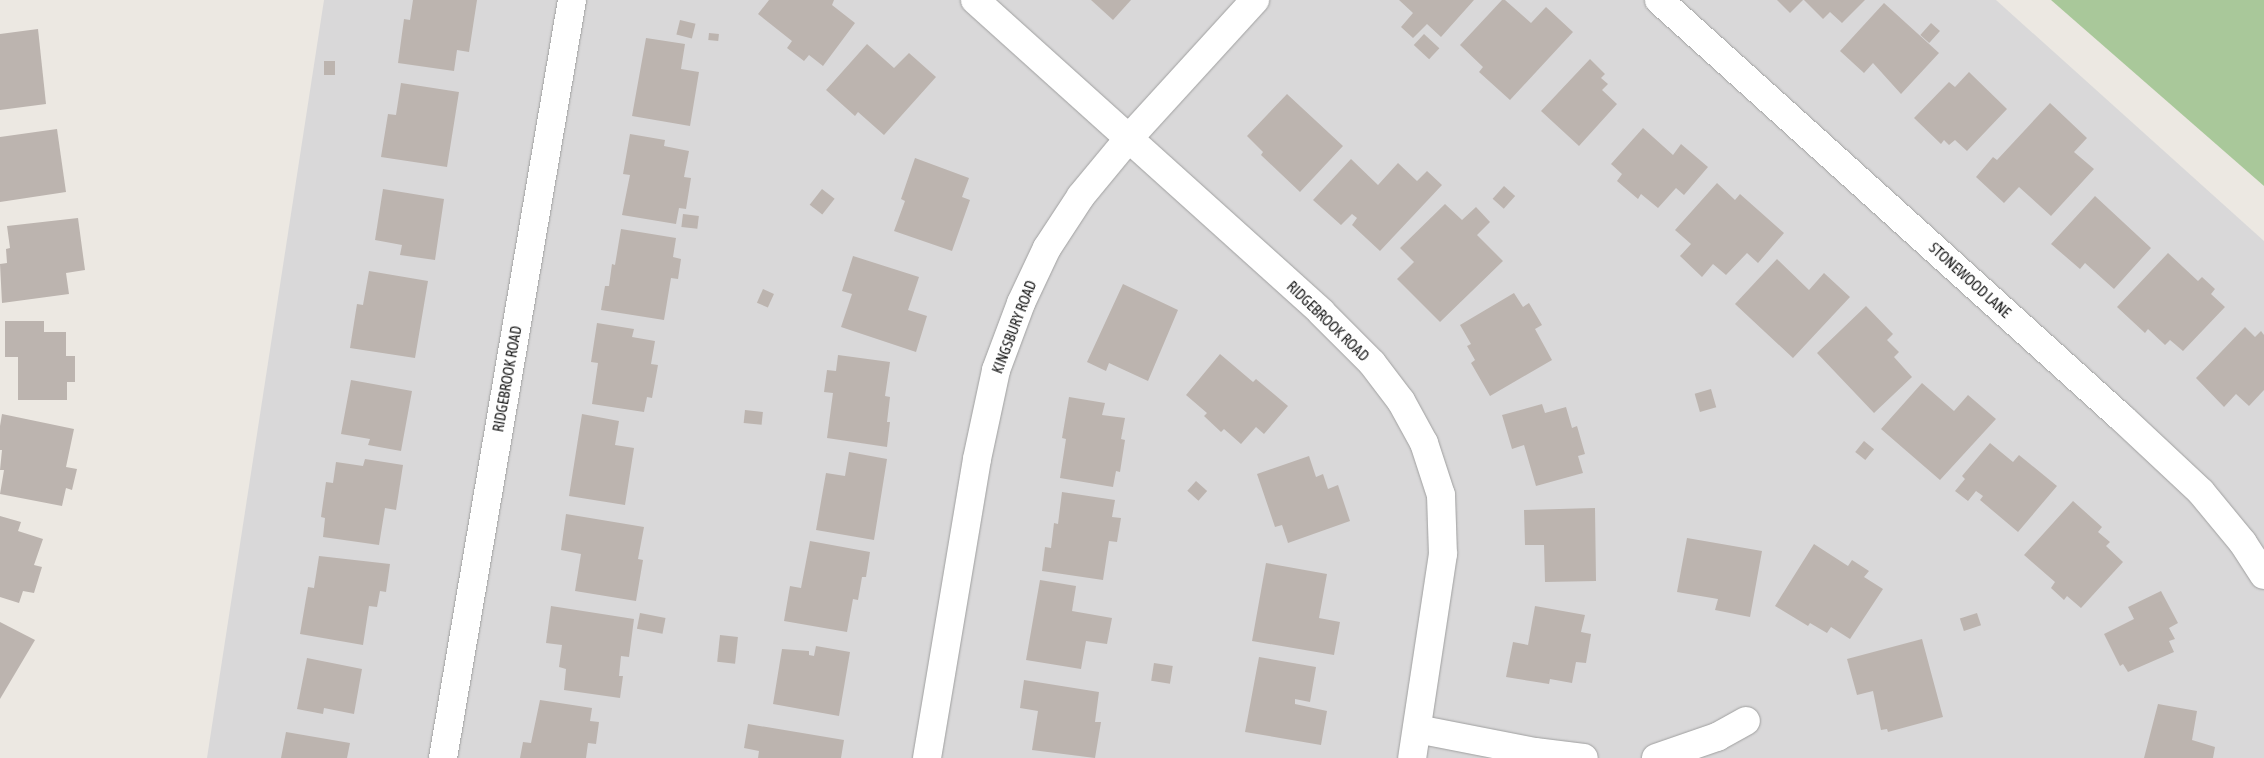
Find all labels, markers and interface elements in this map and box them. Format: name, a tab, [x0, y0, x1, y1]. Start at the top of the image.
street label: STONEWOOD LANE	[1925, 239, 2015, 321]
street label: RIDGEBROOK ROAD	[1283, 277, 1373, 365]
street label: KINGSBURY ROAD	[988, 278, 1040, 376]
street label: RIDGEBROOK ROAD	[489, 325, 525, 433]

